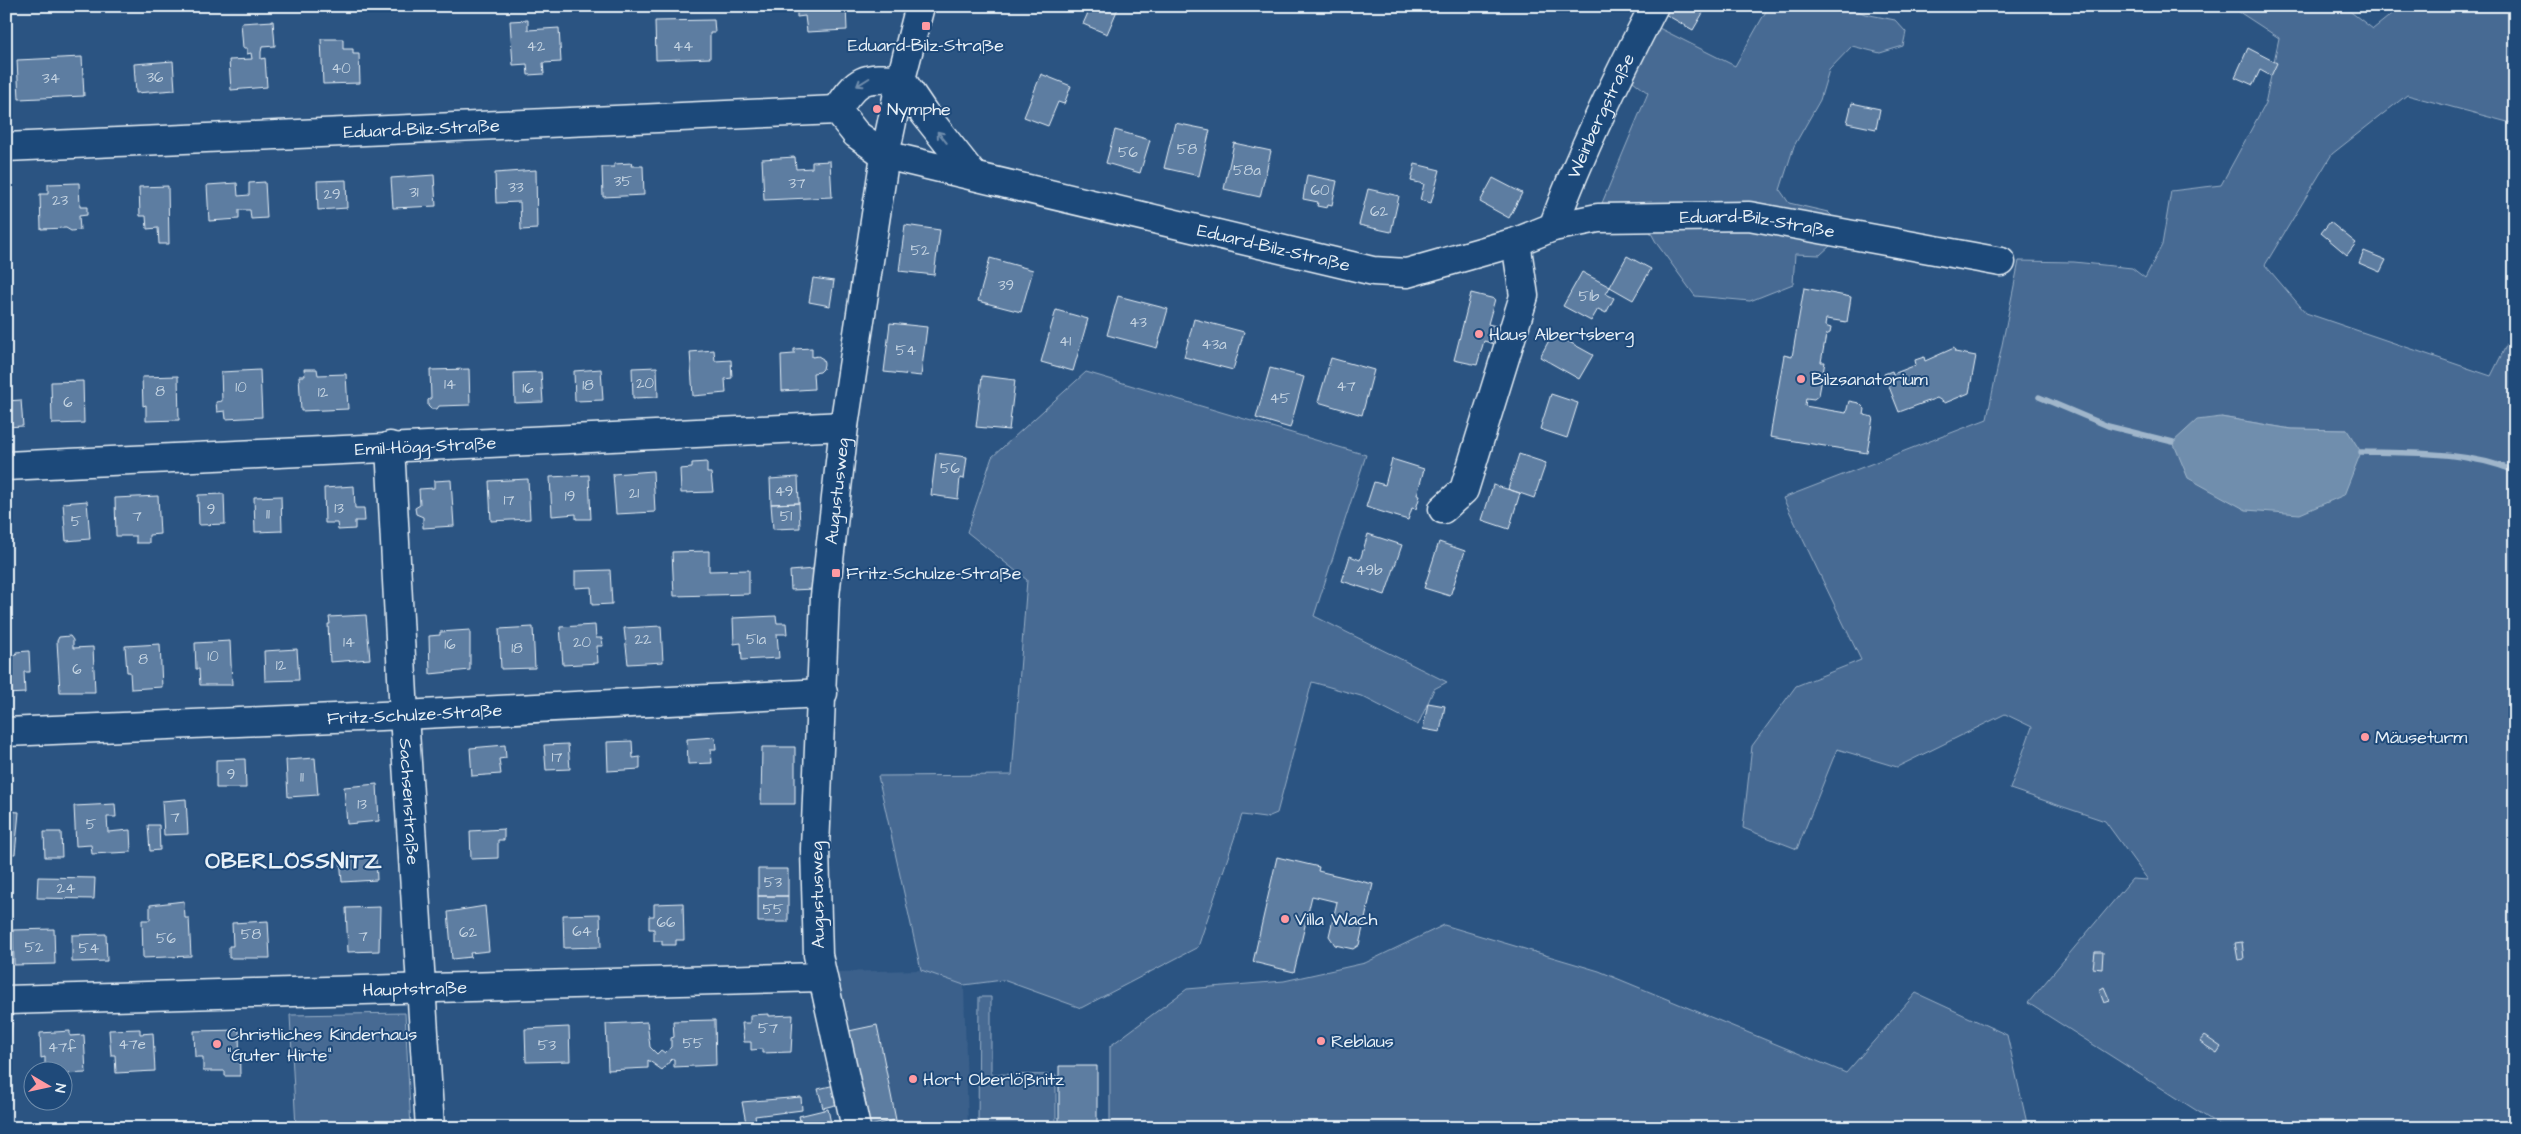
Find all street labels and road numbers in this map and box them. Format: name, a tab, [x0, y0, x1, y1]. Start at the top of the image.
street label: Weinbergstraße	[1561, 49, 1641, 182]
street label: Eduard-Bilz-Straße	[343, 113, 501, 145]
street label: Eduard-Bilz-Straße	[1679, 204, 1837, 244]
street label: Eduard-Bilz-Straße	[1195, 218, 1353, 278]
street label: Emil-Högg-Straße	[354, 431, 497, 462]
street label: Augustusweg	[819, 436, 857, 546]
street label: Fritz-Schulze-Straße	[326, 698, 503, 731]
street label: Sachsenstraße	[392, 737, 425, 866]
street label: Augustusweg	[804, 841, 832, 949]
street label: Hauptstraße	[362, 975, 468, 1003]

